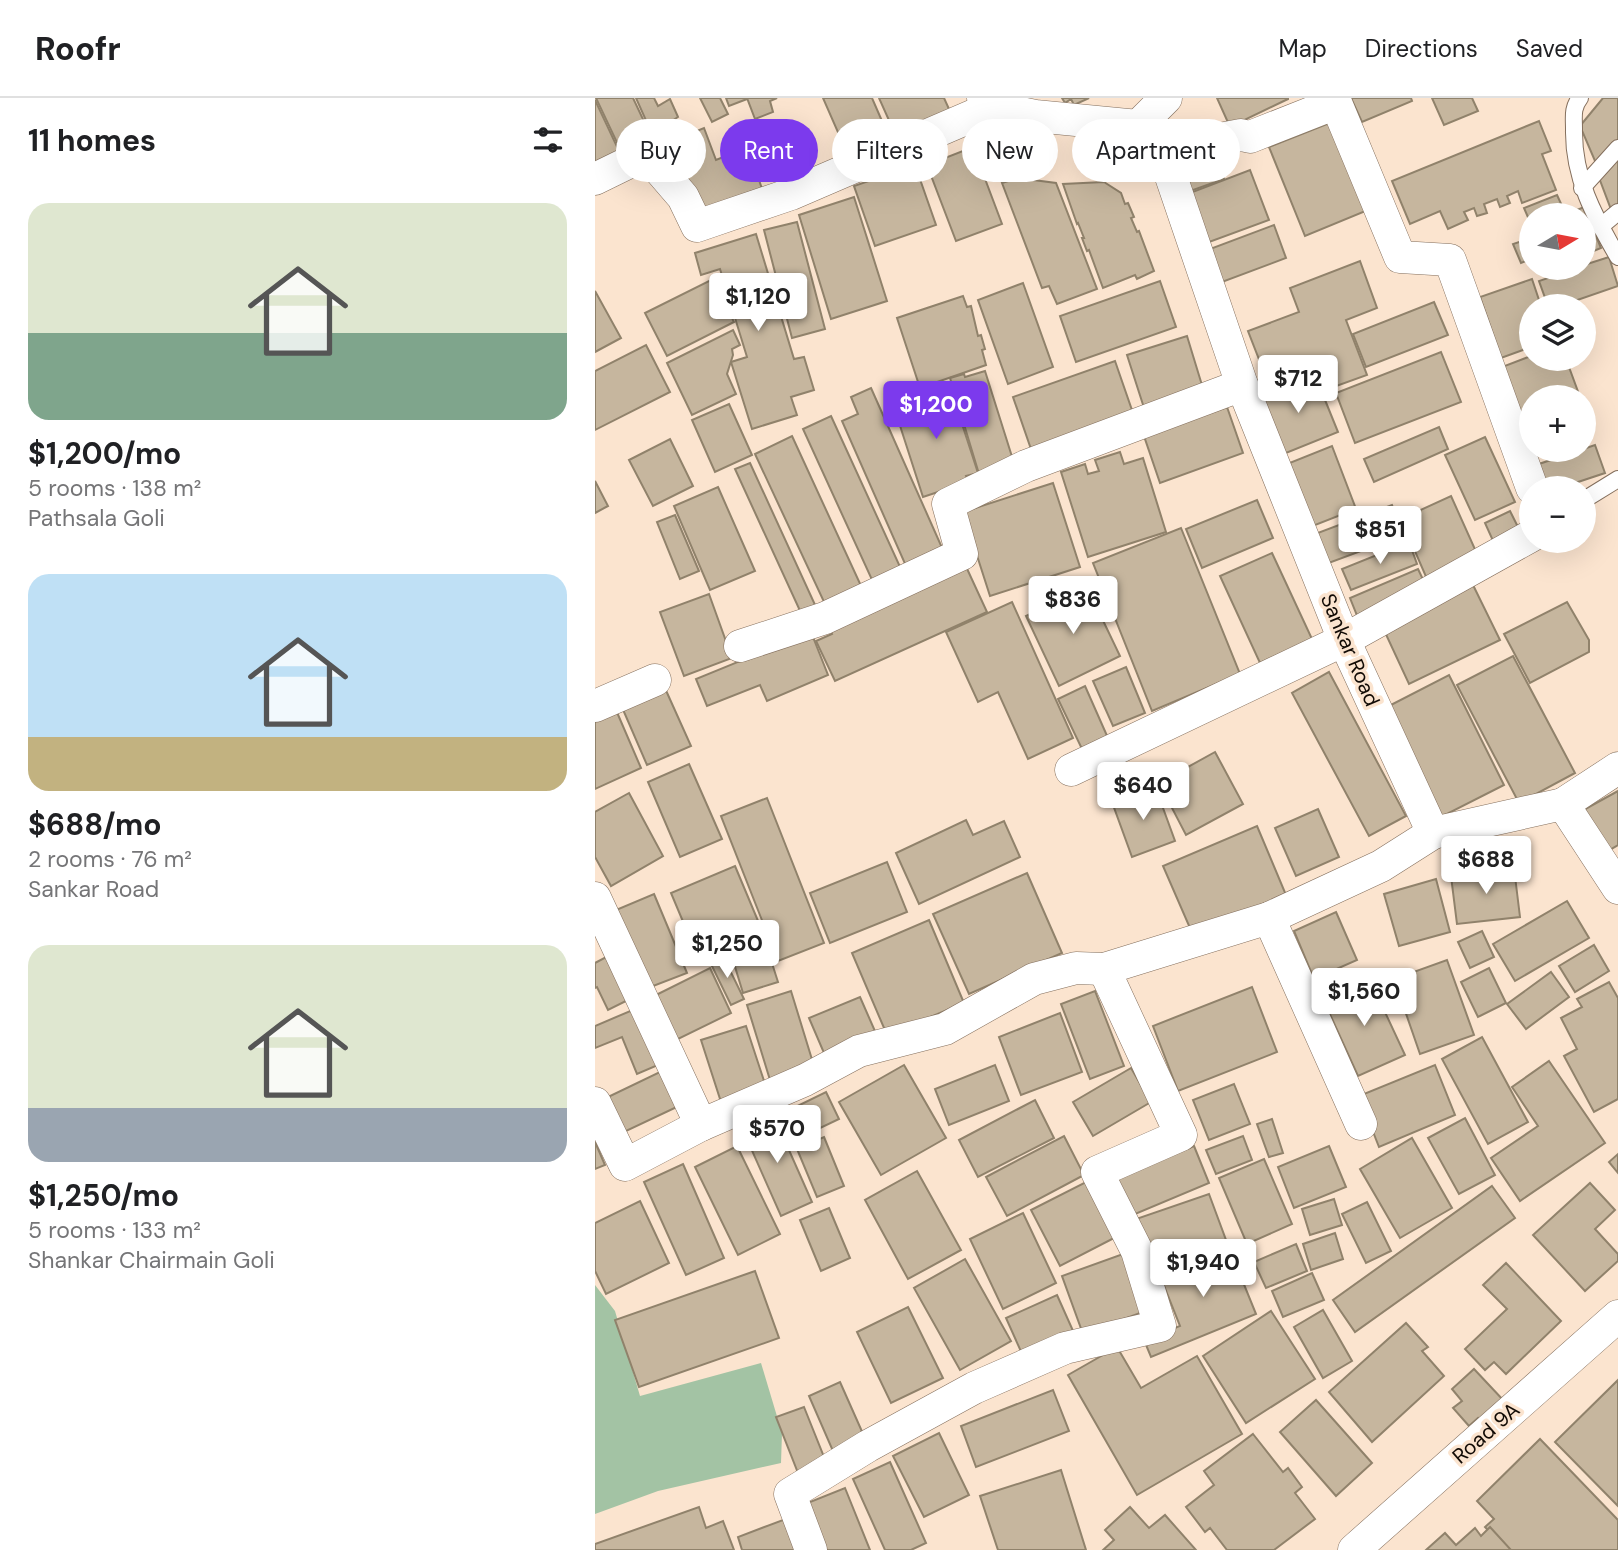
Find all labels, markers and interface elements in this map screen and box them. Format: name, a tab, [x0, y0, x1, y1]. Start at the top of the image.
text: Roofr	[35, 27, 121, 70]
text: Map	[1279, 33, 1327, 64]
text: Directions	[1365, 33, 1478, 64]
text: Saved	[1516, 33, 1583, 64]
chip: Buy	[616, 119, 706, 182]
chip: Rent	[720, 119, 818, 182]
chip: Filters	[832, 119, 948, 182]
chip: New	[962, 119, 1058, 182]
chip: Apartment	[1072, 119, 1240, 182]
text: 11 homes	[28, 121, 156, 160]
icon: filters	[529, 121, 567, 159]
north arrow	[1519, 203, 1596, 280]
map controls	[1519, 203, 1596, 553]
icon: home	[235, 248, 361, 374]
pin: $1,120	[701, 274, 815, 333]
text: $1,120	[725, 281, 791, 311]
button: layers	[1519, 294, 1596, 371]
pin: $712	[1257, 356, 1339, 415]
text: $712	[1274, 363, 1322, 393]
pin: $1,200	[879, 382, 993, 441]
button: +	[1519, 385, 1596, 462]
text: $1,200	[899, 389, 973, 419]
text: $1,200/mo	[28, 434, 181, 473]
text: 5 rooms · 138 m²	[28, 473, 201, 503]
button: −	[1519, 476, 1596, 553]
text: Pathsala Goli	[28, 503, 165, 533]
pin: $851	[1339, 506, 1421, 566]
text: $851	[1354, 514, 1406, 544]
pin: $836	[1032, 576, 1114, 636]
text: $836	[1045, 584, 1101, 614]
street label: Sankar Road	[1314, 589, 1386, 711]
icon: home	[235, 619, 361, 745]
pin: $640	[1102, 762, 1184, 822]
text: $640	[1113, 770, 1173, 800]
text: $688/mo	[28, 805, 161, 844]
pin: $688	[1445, 836, 1527, 896]
text: 2 rooms · 76 m²	[28, 844, 192, 874]
text: $688	[1457, 844, 1515, 874]
text: Sankar Road	[28, 874, 159, 904]
pin: $1,250	[670, 920, 784, 980]
text: $1,250	[691, 928, 763, 958]
pin: $1,560	[1307, 968, 1421, 1028]
text: $1,560	[1327, 976, 1401, 1006]
icon: home	[235, 990, 361, 1116]
pin: $570	[736, 1105, 818, 1165]
text: $570	[749, 1113, 805, 1143]
text: $1,250/mo	[28, 1176, 179, 1215]
text: 5 rooms · 133 m²	[28, 1215, 201, 1245]
pin: $1,940	[1146, 1240, 1260, 1299]
text: Shankar Chairmain Goli	[28, 1245, 275, 1275]
text: $1,940	[1166, 1247, 1240, 1277]
street label: Road 9A	[1446, 1396, 1526, 1470]

